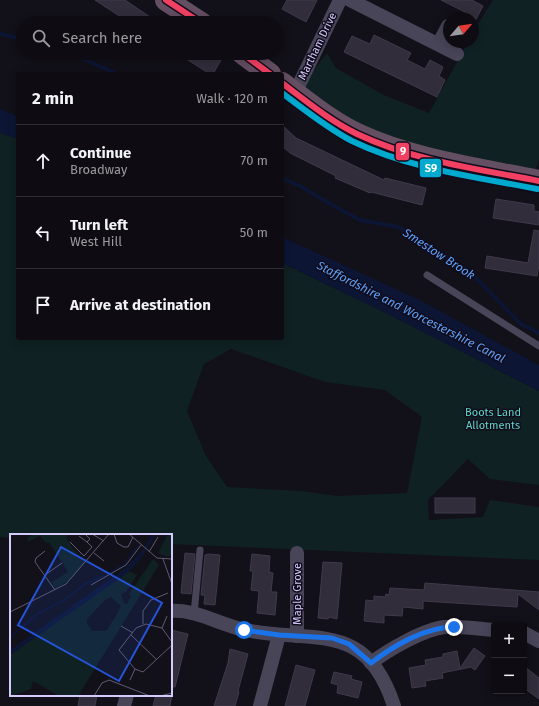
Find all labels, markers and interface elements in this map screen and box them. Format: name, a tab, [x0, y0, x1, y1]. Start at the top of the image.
street label: Martham Drive	[296, 10, 339, 82]
north arrow	[443, 12, 479, 48]
search box	[16, 16, 284, 60]
icon: search	[30, 27, 52, 49]
text: Search here	[62, 29, 142, 47]
text: 2 min	[32, 88, 74, 109]
text: Walk · 120 m	[196, 91, 268, 106]
line badge: 9	[395, 142, 410, 161]
text: Continue	[70, 144, 131, 162]
text: 9	[400, 145, 406, 158]
icon: ahead	[32, 150, 54, 172]
text: 70 m	[241, 153, 268, 168]
line badge: S9	[419, 158, 442, 178]
text: Broadway	[70, 162, 127, 177]
text: S9	[425, 162, 437, 175]
text: Turn left	[70, 216, 128, 234]
icon: left	[32, 222, 54, 244]
text: 50 m	[240, 225, 268, 240]
water label: Smestow Brook	[400, 225, 478, 283]
text: West Hill	[70, 234, 122, 249]
water label: Staffordshire and Worcestershire Canal	[314, 258, 507, 366]
icon: arrive	[32, 294, 54, 316]
text: Arrive at destination	[70, 296, 211, 314]
park label: Boots Land Allotments	[465, 406, 521, 432]
inset map	[10, 534, 172, 696]
street label: Maple Grove	[291, 563, 304, 625]
route end	[445, 618, 463, 636]
route start	[235, 621, 253, 639]
map controls	[491, 622, 527, 694]
button: +	[491, 622, 527, 658]
button: −	[491, 658, 527, 694]

